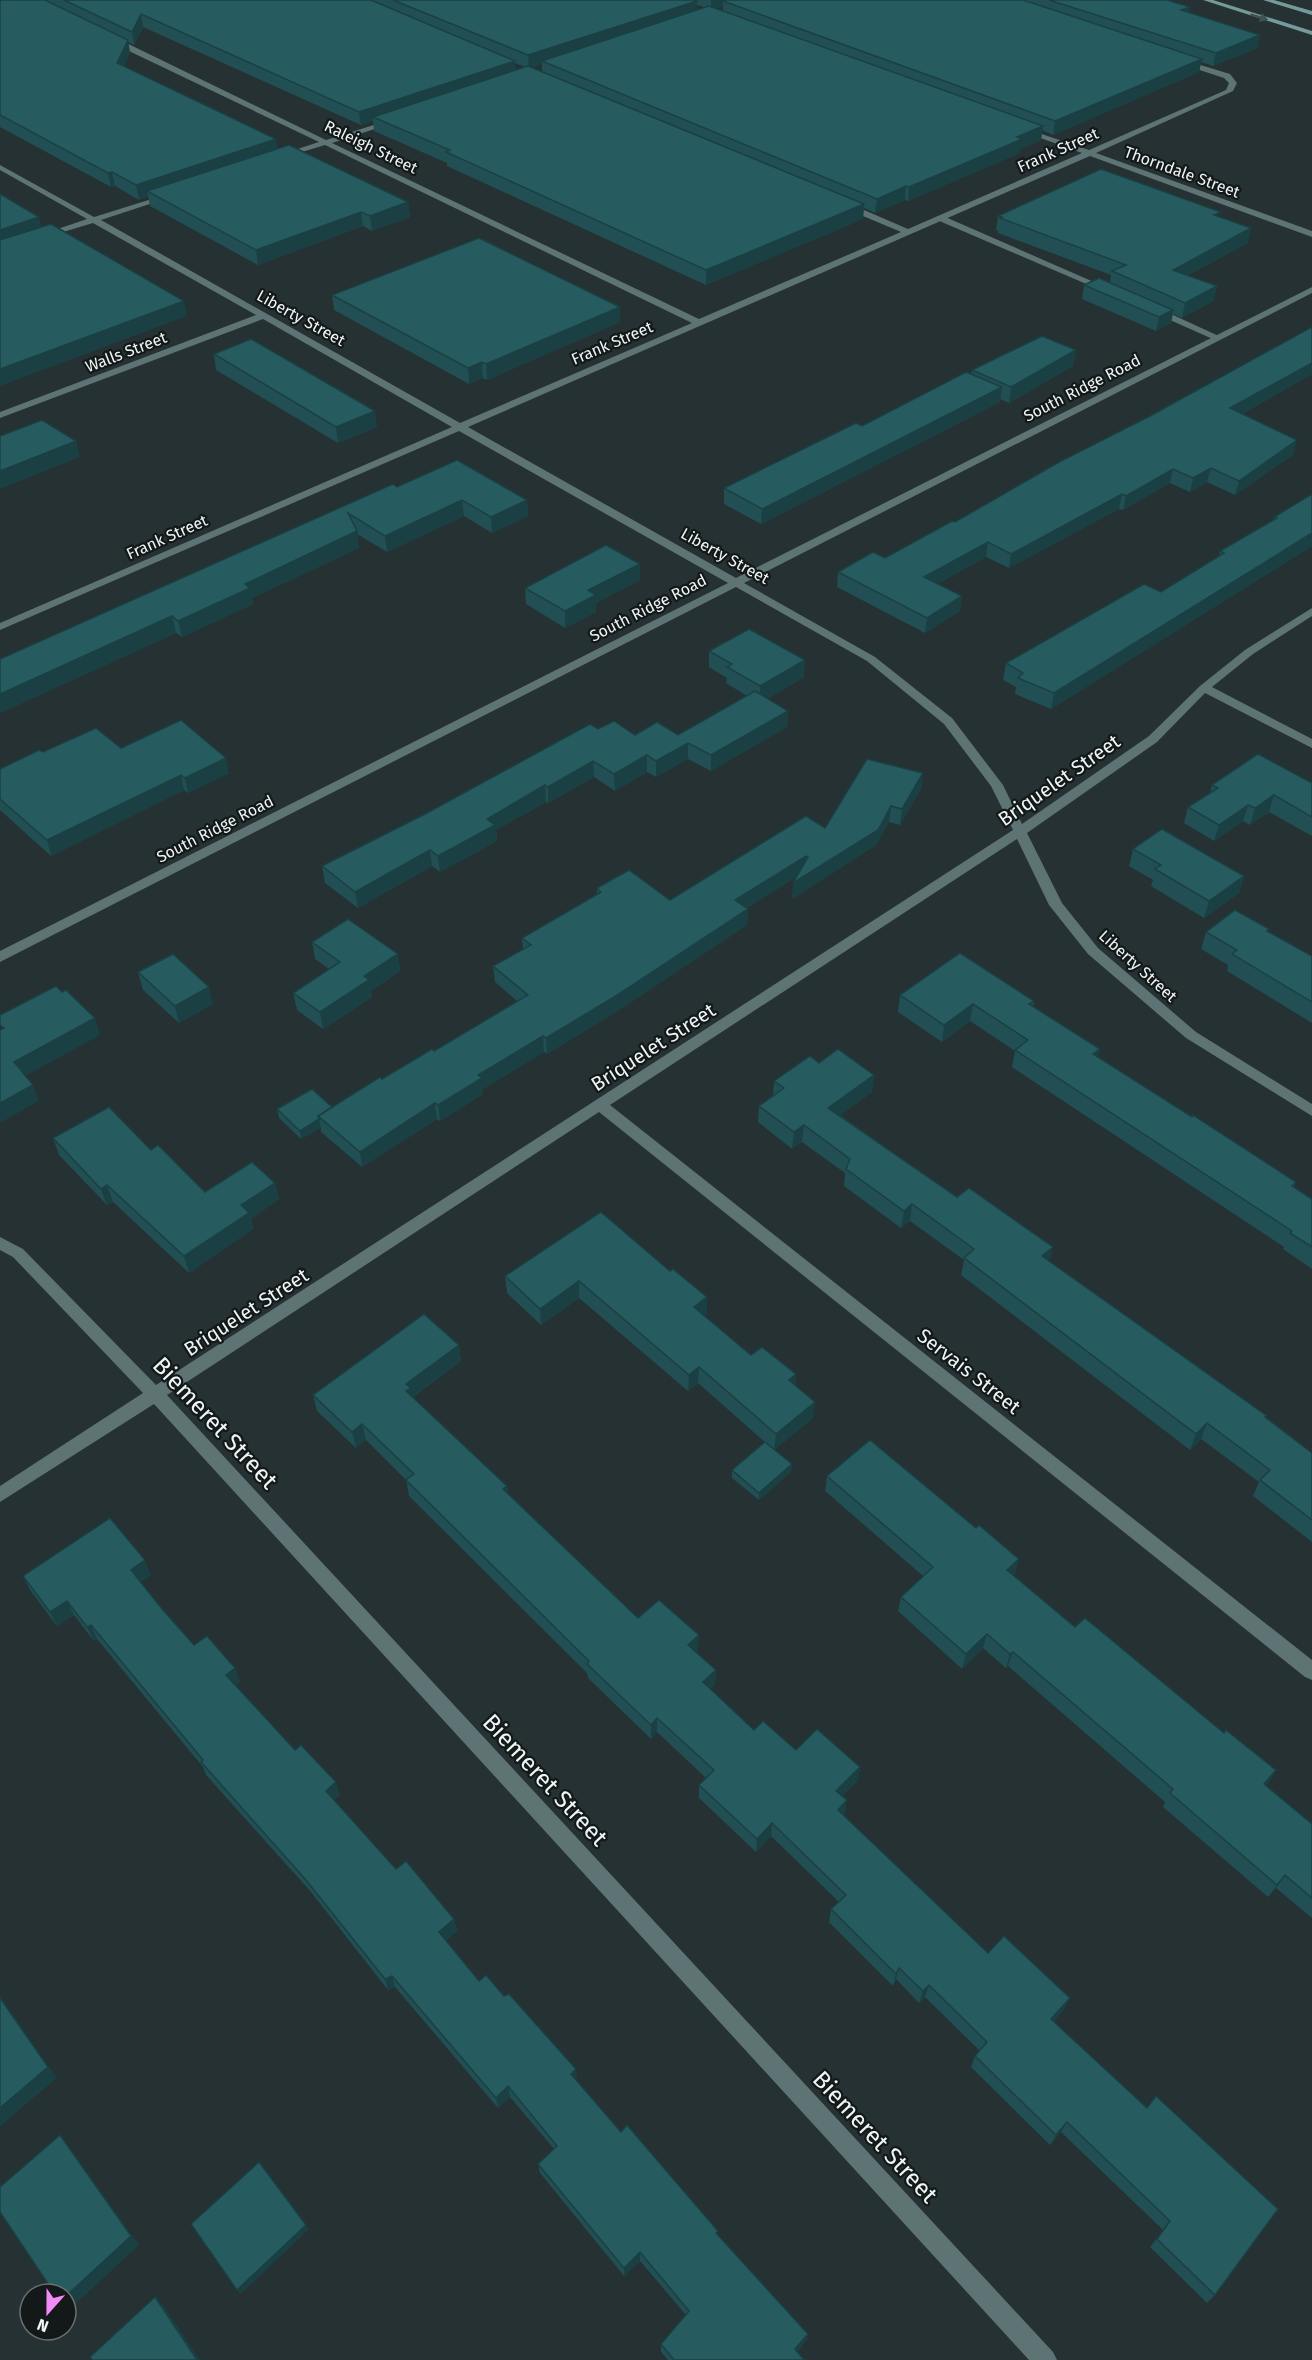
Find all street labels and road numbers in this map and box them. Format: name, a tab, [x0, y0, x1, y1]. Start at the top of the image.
street label: Raleigh Street	[321, 116, 421, 178]
street label: Frank Street	[1014, 124, 1102, 176]
street label: Thorndale Street	[1122, 142, 1243, 202]
street label: Liberty Street	[253, 286, 349, 350]
street label: Frank Street	[568, 317, 656, 369]
street label: Walls Street	[83, 328, 170, 376]
street label: South Ridge Road	[1020, 350, 1144, 426]
street label: Frank Street	[123, 511, 211, 563]
street label: Liberty Street	[677, 524, 773, 588]
street label: South Ridge Road	[586, 570, 710, 646]
street label: Briquelet Street	[993, 729, 1125, 831]
street label: South Ridge Road	[153, 791, 277, 867]
street label: Liberty Street	[1095, 926, 1181, 1006]
street label: Briquelet Street	[586, 997, 720, 1096]
street label: Briquelet Street	[179, 1262, 313, 1361]
street label: Servais Street	[913, 1323, 1026, 1419]
street label: Biemeret Street	[147, 1351, 283, 1495]
street label: Biemeret Street	[477, 1708, 613, 1852]
street label: Biemeret Street	[807, 2065, 943, 2209]

